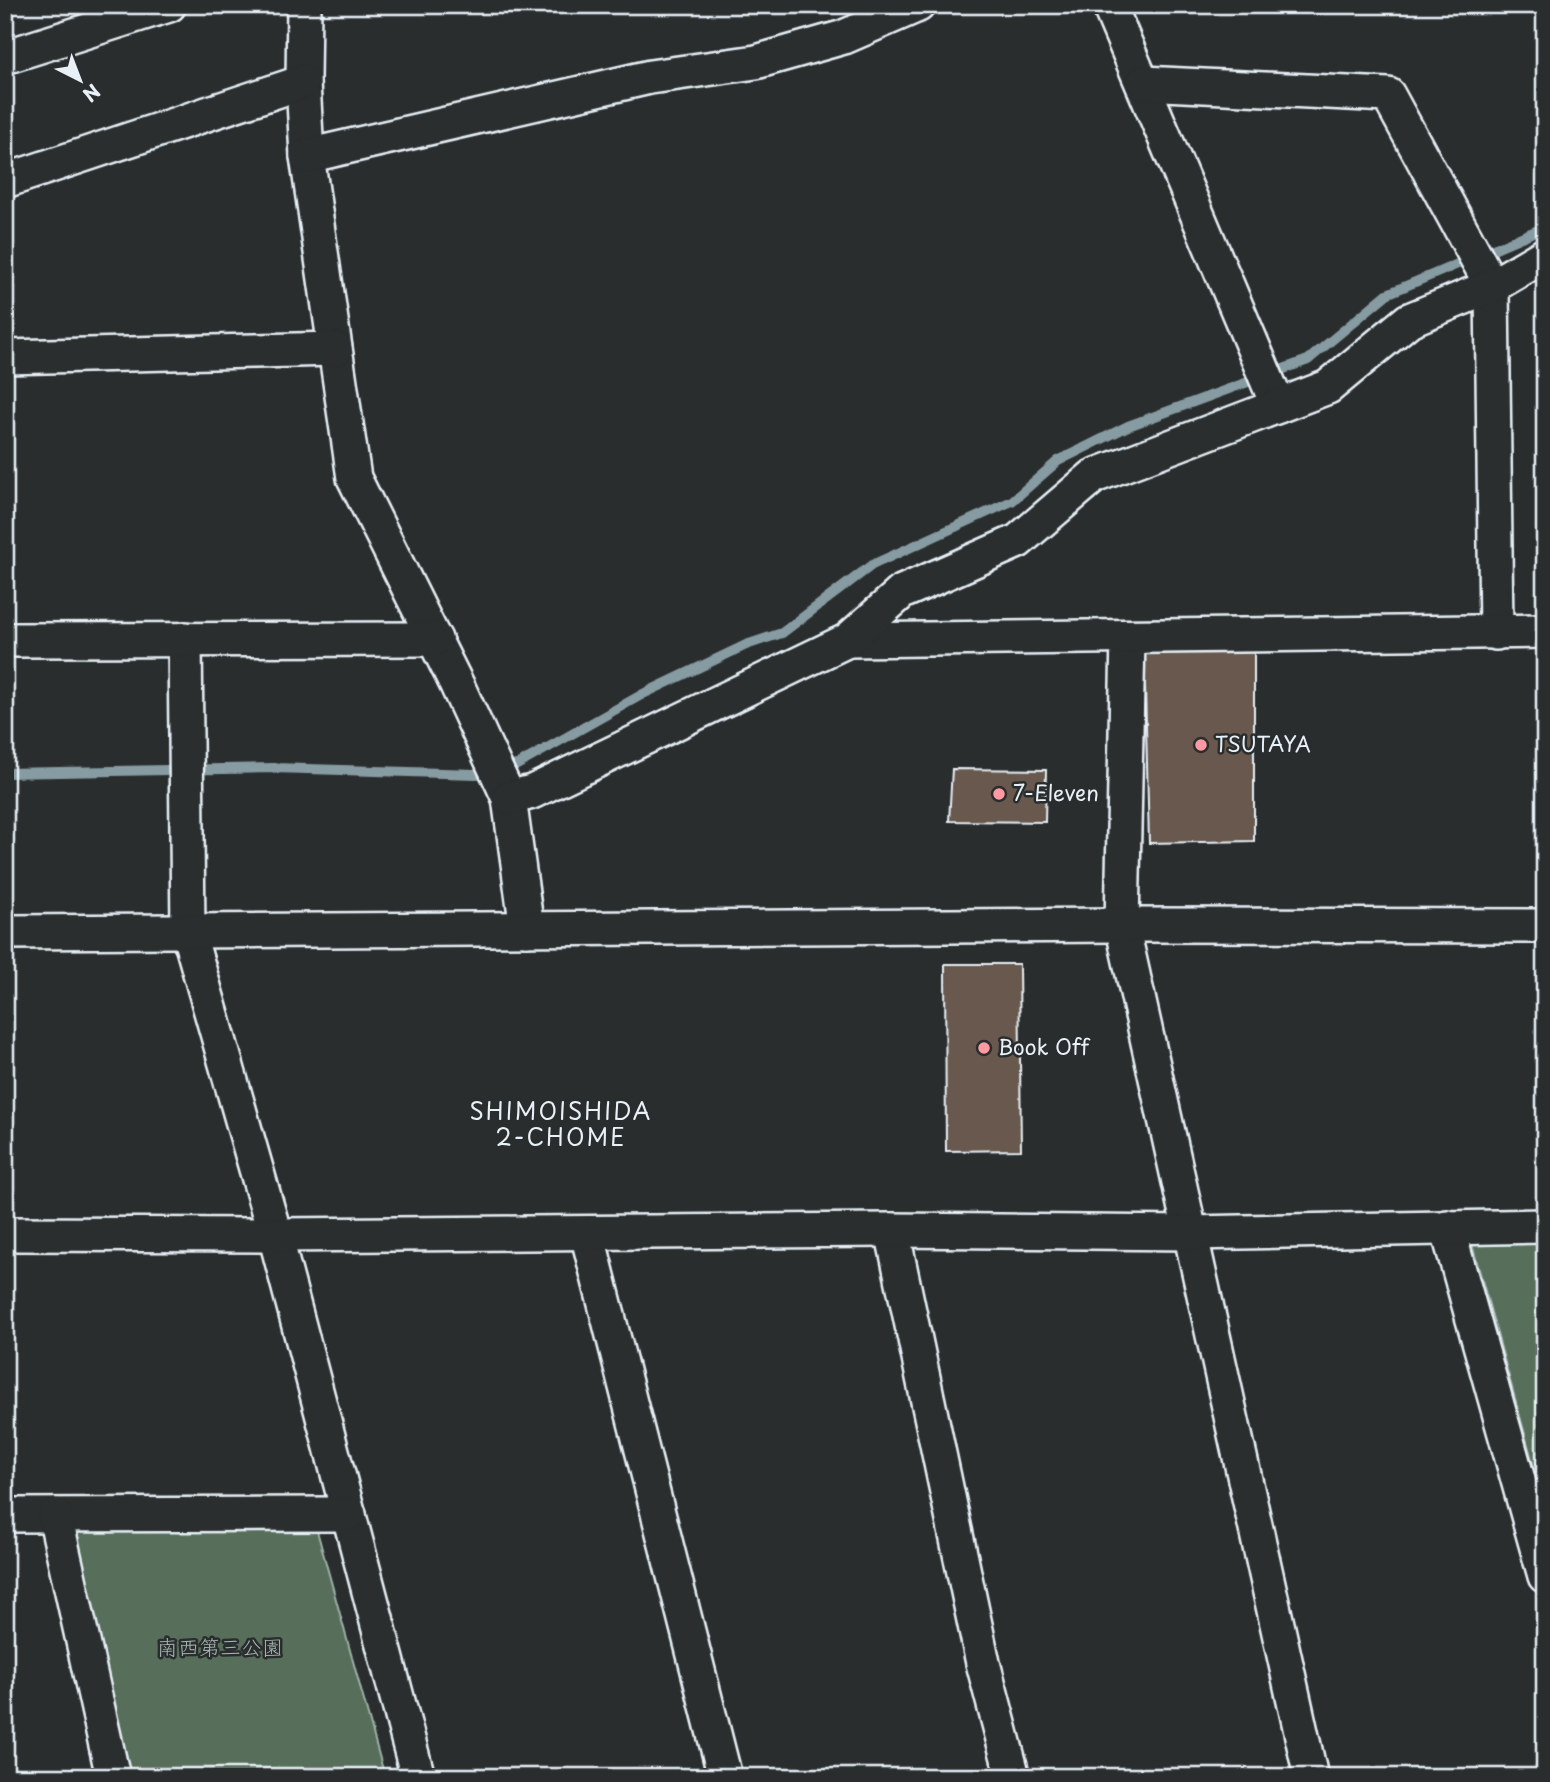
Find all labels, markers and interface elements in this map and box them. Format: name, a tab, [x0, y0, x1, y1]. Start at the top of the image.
north arrow	[46, 46, 116, 116]
text: N	[77, 78, 107, 109]
place label: TSUTAYA	[1215, 727, 1311, 759]
marker: TSUTAYA	[1193, 737, 1209, 753]
place label: 7-Eleven	[1013, 776, 1099, 808]
marker: 7-Eleven	[991, 786, 1007, 802]
place label: Book Off	[998, 1030, 1091, 1062]
marker: Book Off	[976, 1040, 992, 1056]
district label: SHIMOISHIDA 2-CHOME	[470, 1093, 652, 1154]
park label: 南西第三公園	[157, 1630, 283, 1662]

